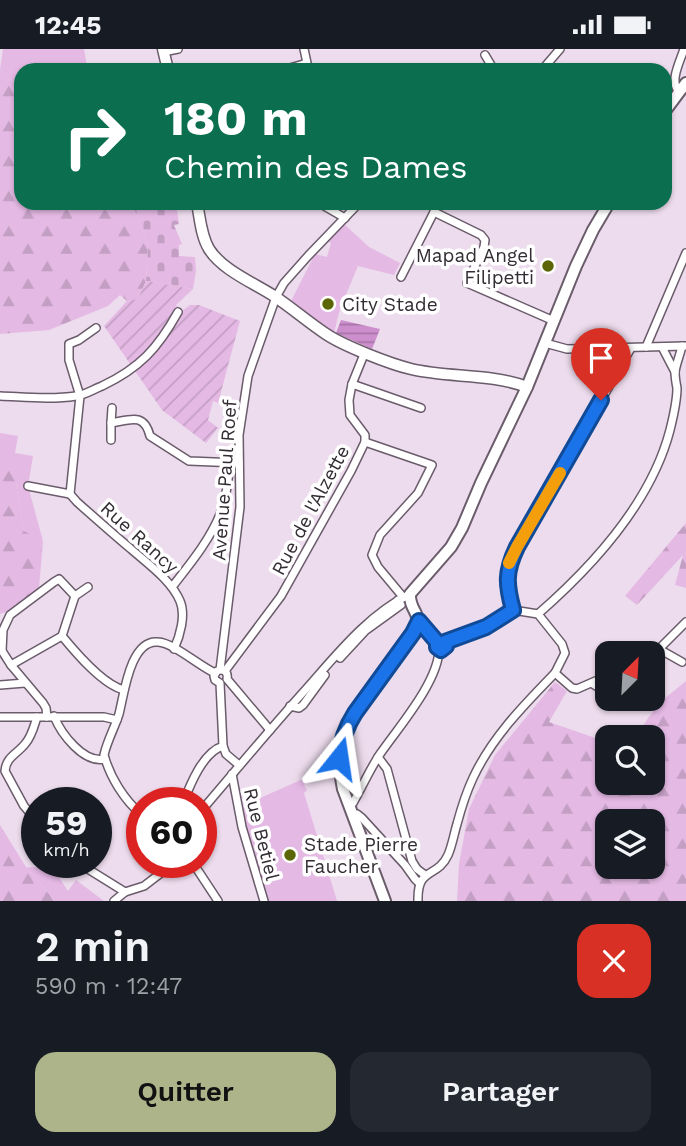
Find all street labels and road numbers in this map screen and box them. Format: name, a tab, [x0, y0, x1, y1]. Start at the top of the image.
street label: Avenue Paul Roef	[207, 398, 242, 561]
street label: Rue de l'Alzette	[267, 441, 354, 579]
street label: Rue Rancy	[96, 496, 183, 578]
street label: Rue Betiel	[239, 786, 284, 883]

